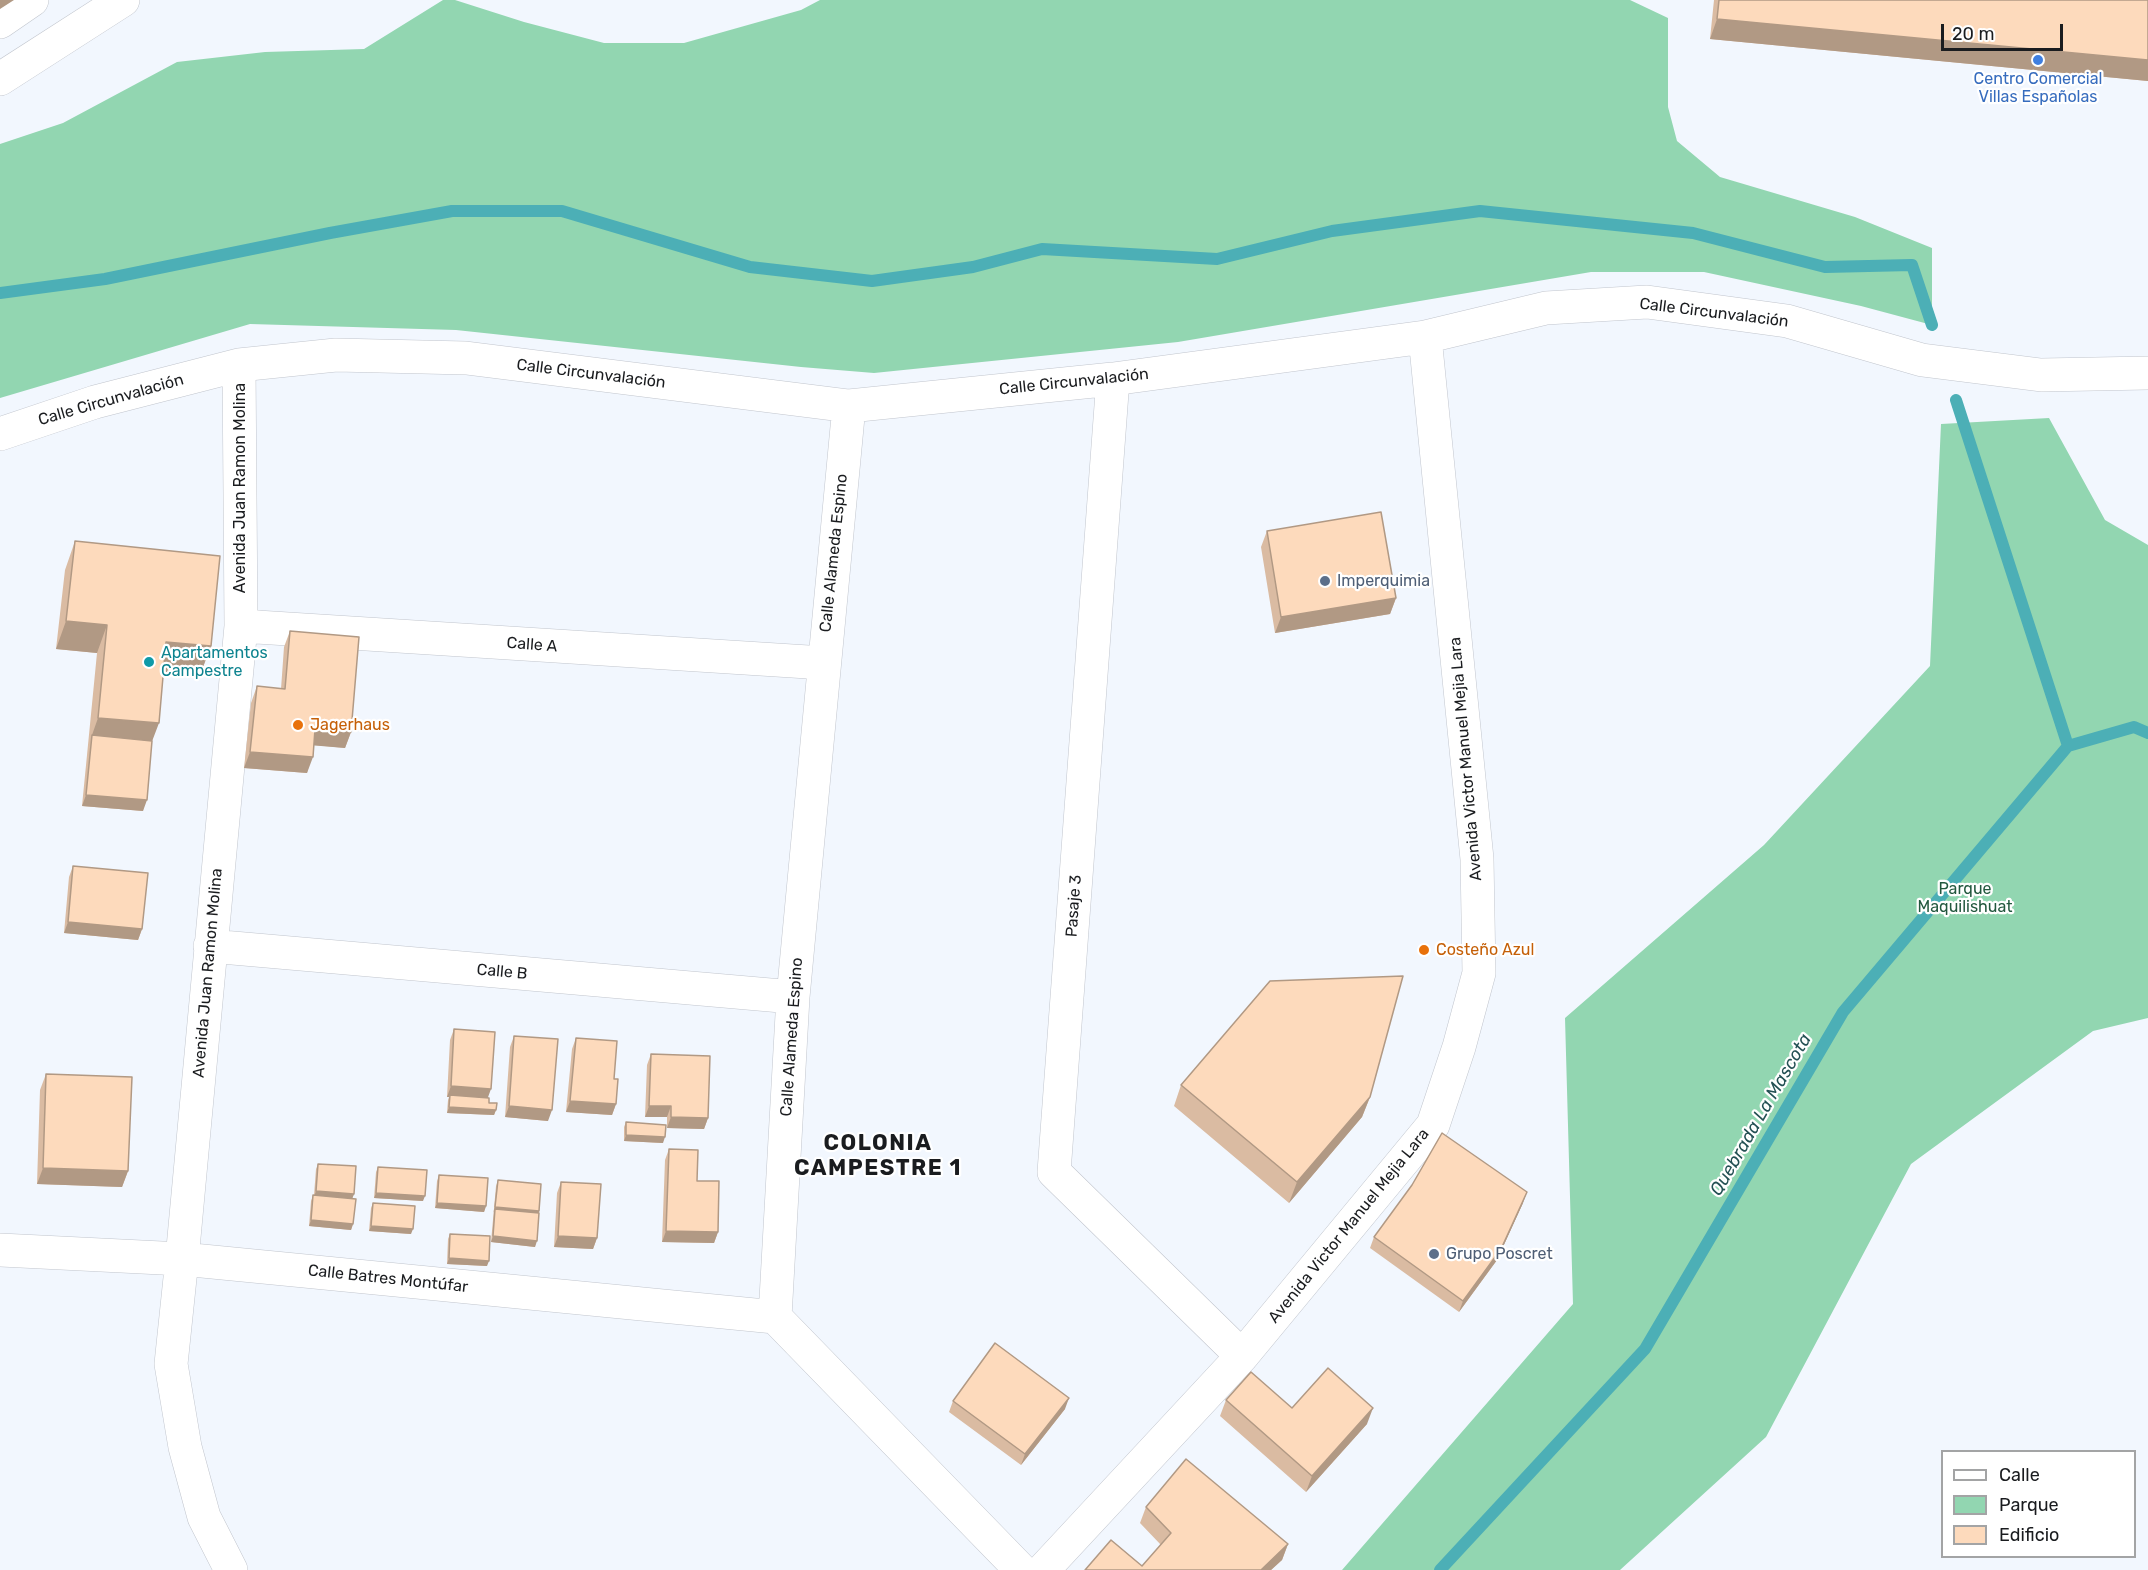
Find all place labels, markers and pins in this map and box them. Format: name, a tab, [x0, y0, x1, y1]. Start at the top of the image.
marker: Centro Comercial Villas Españolas	[2031, 53, 2045, 67]
place label: Centro Comercial Villas Españolas	[1974, 69, 2102, 107]
place label: Imperquimia	[1337, 571, 1430, 591]
marker: Imperquimia	[1318, 574, 1332, 588]
place label: Apartamentos Campestre	[161, 643, 268, 681]
marker: Apartamentos Campestre	[142, 655, 156, 669]
place label: Jagerhaus	[310, 715, 390, 735]
marker: Jagerhaus	[291, 718, 305, 732]
place label: Costeño Azul	[1436, 940, 1534, 960]
marker: Costeño Azul	[1417, 943, 1431, 957]
place label: Grupo Poscret	[1446, 1244, 1553, 1264]
marker: Grupo Poscret	[1427, 1247, 1441, 1261]

